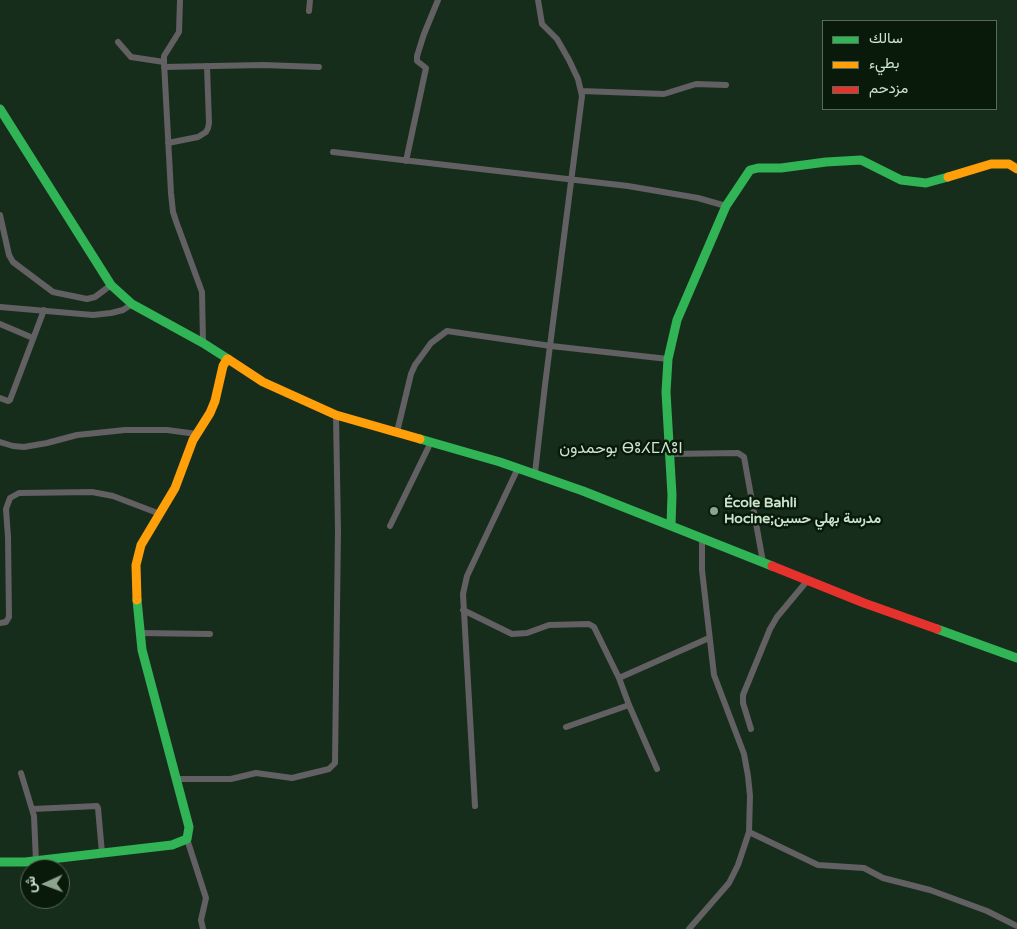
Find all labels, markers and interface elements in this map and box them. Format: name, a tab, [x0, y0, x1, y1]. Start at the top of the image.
legend	[822, 20, 997, 110]
text: سالك	[869, 29, 903, 47]
text: بطيء	[869, 54, 899, 72]
text: مزدحم	[869, 79, 908, 97]
district label: بوحمدون ⴱⵓⵃⵎⴷⵓⵏ	[559, 439, 683, 459]
place label: École Bahli Hocine;مدرسة بهلي حسين	[724, 495, 881, 528]
marker: École Bahli Hocine;مدرسة بهلي حسين	[708, 505, 720, 517]
north arrow	[20, 859, 70, 909]
text: ش	[22, 876, 39, 893]

